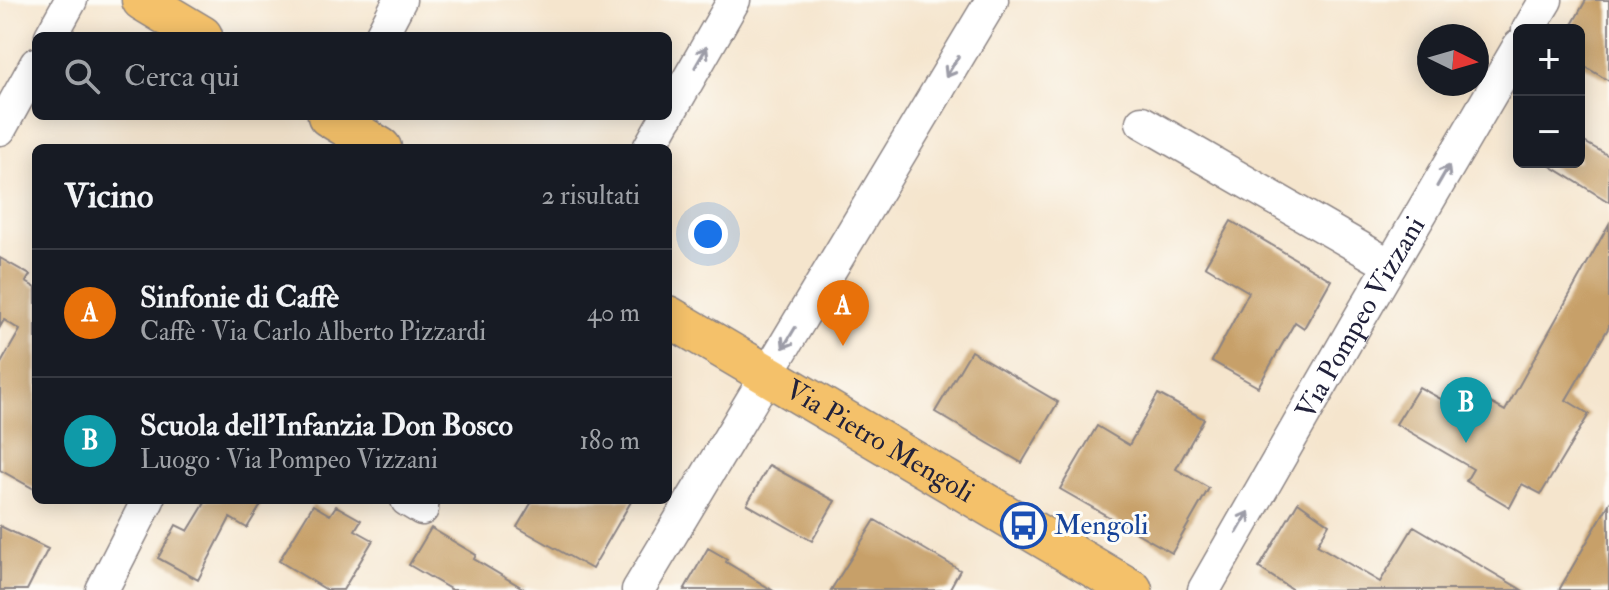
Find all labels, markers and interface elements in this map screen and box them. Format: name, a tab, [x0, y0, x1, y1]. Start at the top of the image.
north arrow	[1417, 24, 1489, 96]
map controls	[1513, 24, 1585, 168]
button: +	[1513, 24, 1585, 96]
search box	[32, 32, 672, 120]
one-way arrow	[694, 46, 709, 70]
icon: search	[60, 54, 104, 98]
one-way arrow	[944, 55, 960, 78]
text: Cerca qui	[124, 58, 240, 95]
button: −	[1513, 96, 1585, 168]
one-way arrow	[1435, 165, 1451, 188]
text: Vicino	[64, 175, 153, 218]
text: 2 risultati	[541, 180, 640, 212]
street label: Via Pompeo Vizzani	[1288, 210, 1433, 425]
your location	[688, 214, 728, 254]
text: Sinfonie di Caffè	[140, 279, 339, 316]
pin: A	[817, 280, 869, 346]
text: A	[82, 297, 98, 329]
text: 40 m	[587, 297, 640, 329]
text: Caffè · Via Carlo Alberto Pizzardi	[140, 316, 486, 348]
one-way arrow	[781, 326, 797, 349]
street label: Via Pietro Mengoli	[779, 372, 981, 510]
pin: B	[1440, 377, 1492, 443]
text: Scuola dell'Infanzia Don Bosco	[140, 407, 513, 444]
text: B	[81, 425, 99, 457]
text: 180 m	[580, 425, 640, 457]
text: Luogo · Via Pompeo Vizzani	[140, 444, 438, 476]
bus stop icon: Mengoli	[999, 501, 1047, 549]
place label: Mengoli	[1054, 508, 1149, 543]
one-way arrow	[1235, 511, 1251, 534]

